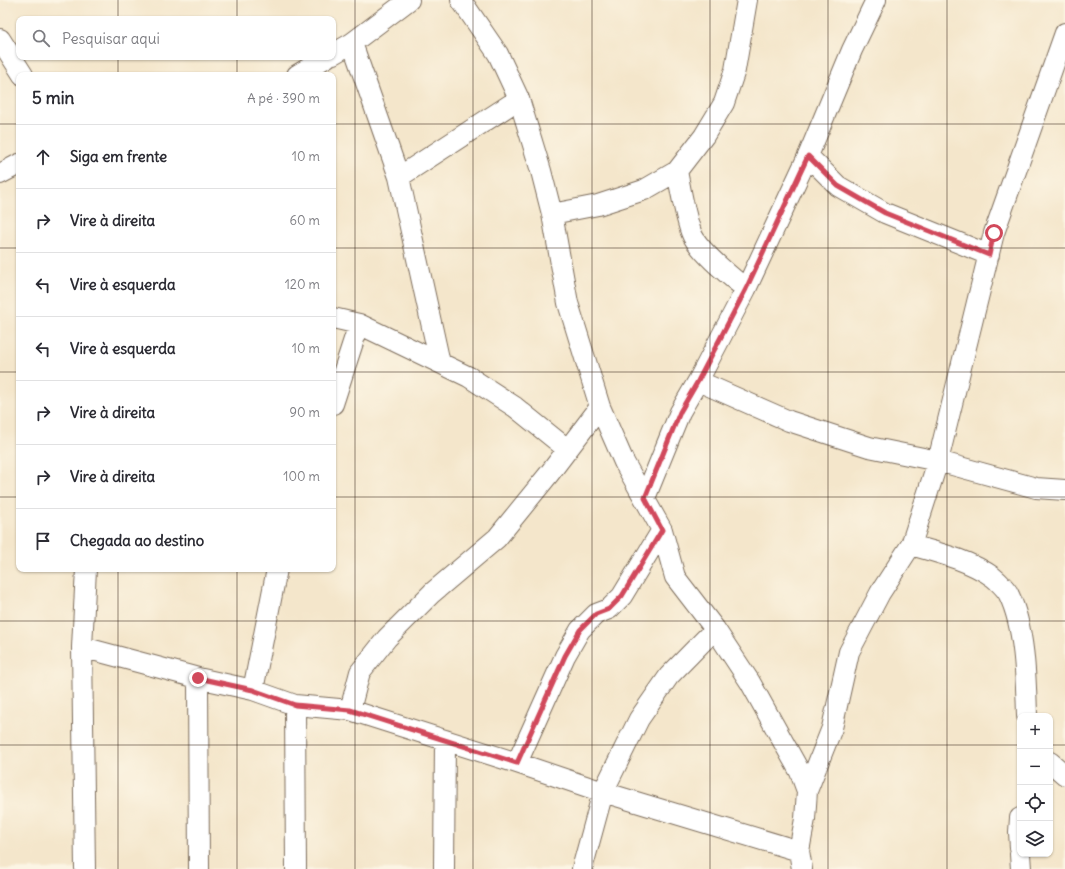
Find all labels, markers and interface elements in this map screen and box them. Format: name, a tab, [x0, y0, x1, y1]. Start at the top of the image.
search box	[16, 16, 336, 60]
icon: search	[30, 27, 52, 49]
text: Pesquisar aqui	[62, 29, 160, 48]
text: 5 min	[32, 87, 74, 109]
text: A pé · 390 m	[247, 90, 320, 107]
icon: ahead	[32, 146, 54, 168]
text: Siga em frente	[70, 147, 167, 166]
text: 10 m	[292, 148, 320, 165]
icon: right	[32, 210, 54, 232]
text: Vire à direita	[70, 211, 155, 230]
text: 60 m	[289, 212, 320, 229]
route start	[985, 224, 1003, 242]
icon: left	[32, 274, 54, 296]
text: Vire à esquerda	[70, 275, 176, 294]
text: 120 m	[285, 276, 320, 293]
icon: left	[32, 338, 54, 360]
text: Vire à esquerda	[70, 339, 176, 358]
text: 10 m	[292, 340, 320, 357]
icon: right	[32, 402, 54, 424]
text: Vire à direita	[70, 403, 155, 422]
text: 90 m	[289, 404, 320, 421]
icon: right	[32, 466, 54, 488]
text: Vire à direita	[70, 467, 155, 486]
text: 100 m	[283, 468, 320, 485]
icon: arrive	[32, 530, 54, 552]
text: Chegada ao destino	[70, 531, 204, 550]
route end	[189, 669, 207, 687]
map controls	[1017, 713, 1053, 857]
button: +	[1017, 713, 1053, 749]
button: −	[1017, 749, 1053, 785]
button: locate	[1017, 785, 1053, 821]
button: layers	[1017, 821, 1053, 857]

